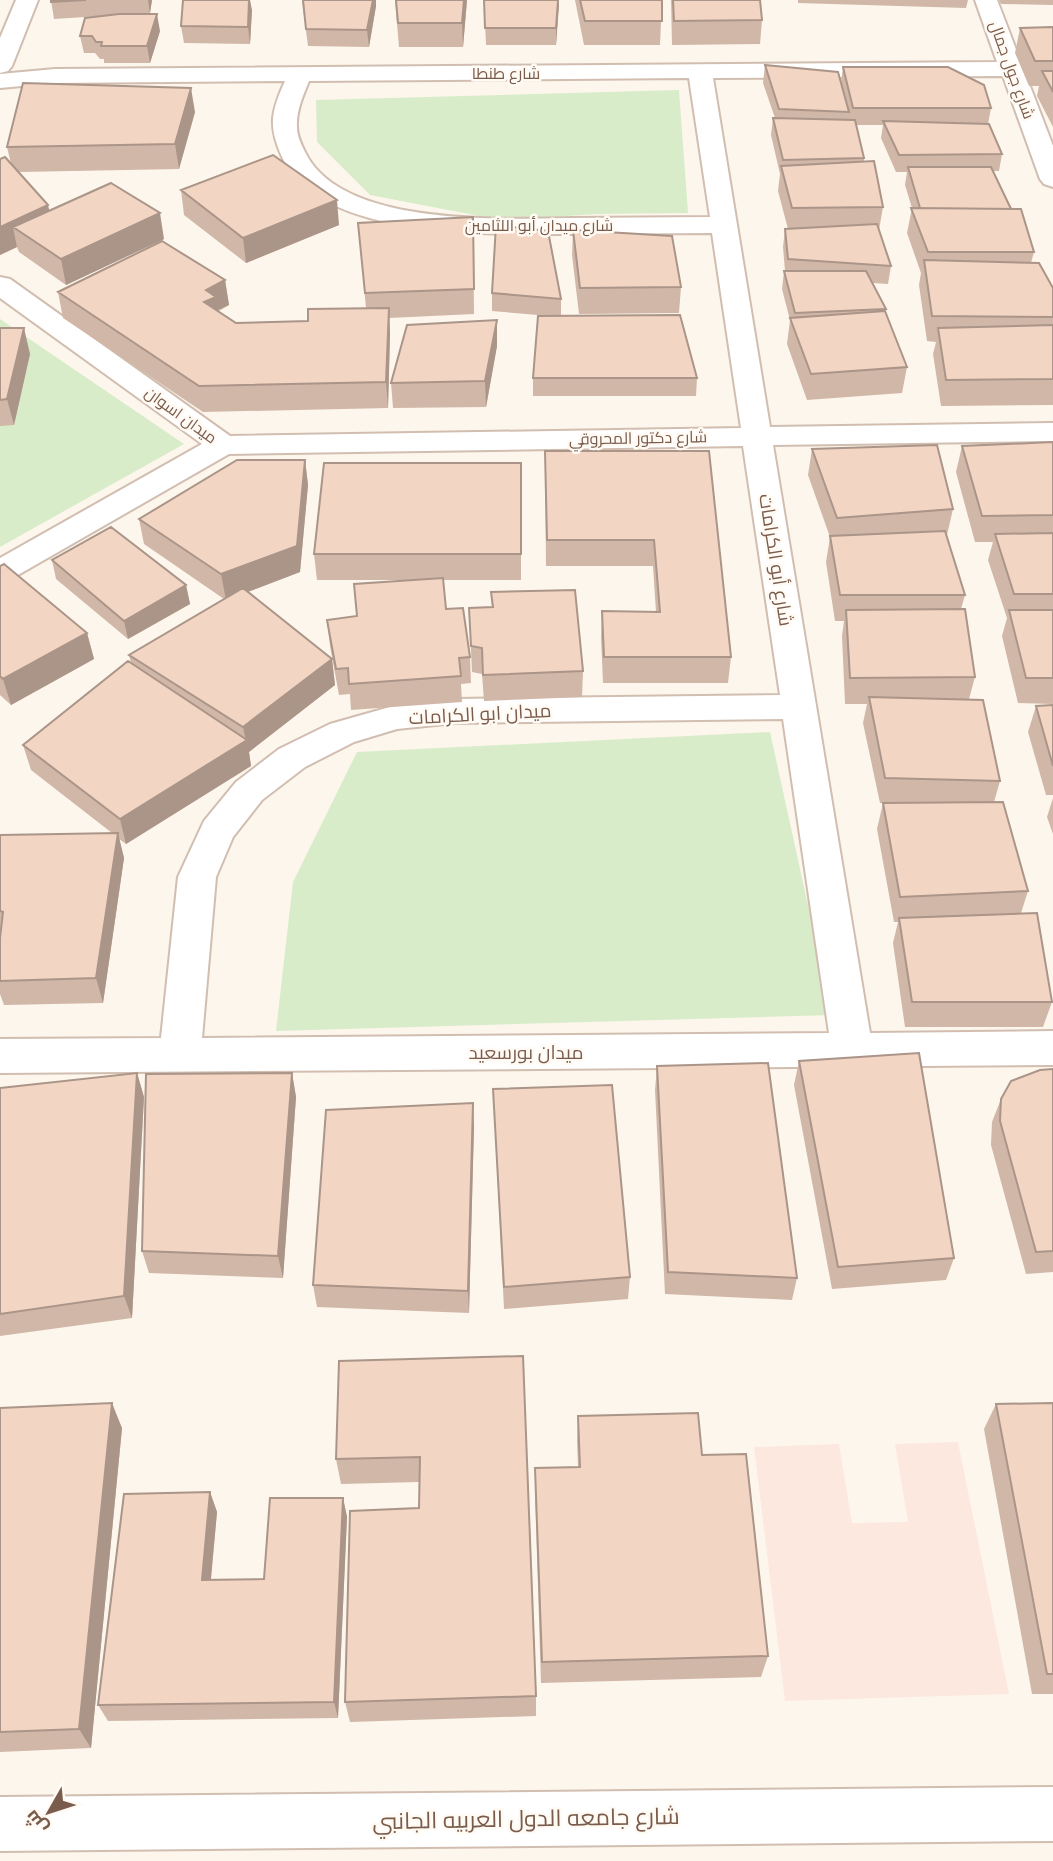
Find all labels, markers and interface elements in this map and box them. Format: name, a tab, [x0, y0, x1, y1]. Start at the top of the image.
street label: شارع جول جمال	[984, 18, 1039, 122]
street label: شارع طنطا	[472, 64, 540, 85]
street label: شارع ميدان أبو اللثامين	[465, 216, 613, 237]
street label: ميدان اسوان	[141, 383, 221, 448]
street label: شارع دكتور المحروقي	[569, 427, 707, 453]
street label: شارع أبو الكرامات	[752, 492, 798, 628]
street label: ميدان ابو الكرامات	[408, 699, 552, 729]
street label: ميدان بورسعيد	[468, 1041, 584, 1064]
north arrow	[14, 1777, 84, 1847]
street label: شارع جامعه الدول العربيه الجانبي	[372, 1803, 680, 1839]
text: ش	[20, 1806, 53, 1839]

